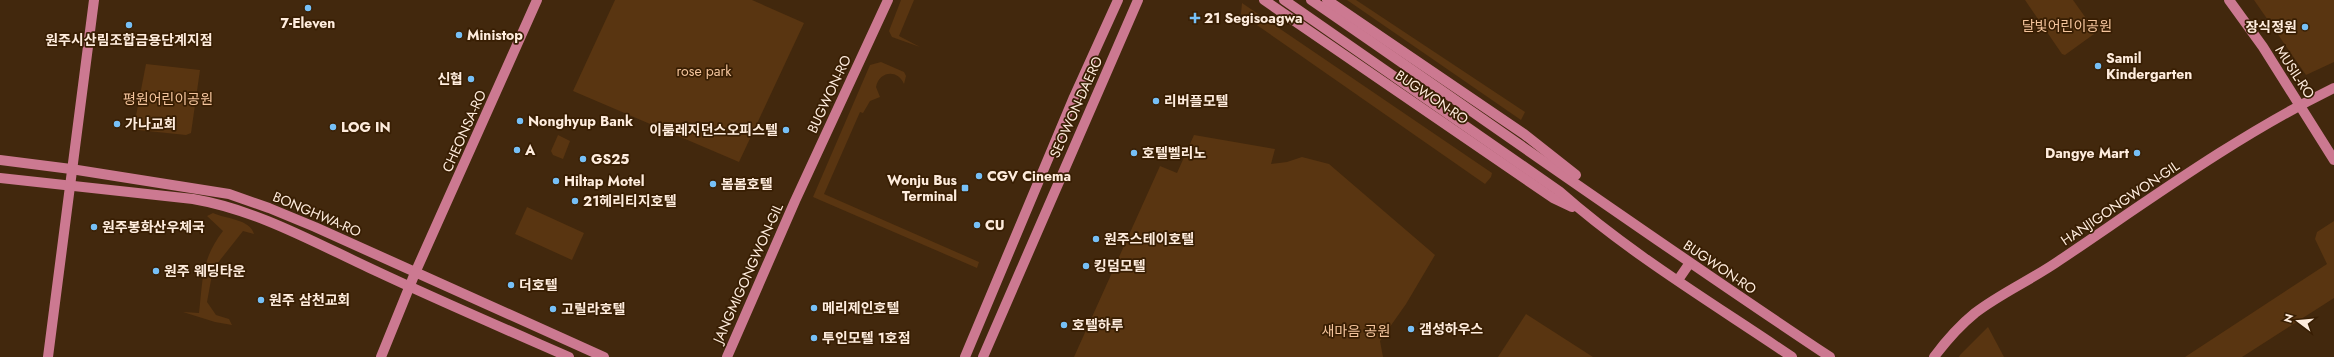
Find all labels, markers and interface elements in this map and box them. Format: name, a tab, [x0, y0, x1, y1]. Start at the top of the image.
marker: 7-Eleven	[303, 3, 313, 13]
place label: 21 Segisoagwa	[1204, 8, 1303, 28]
marker: 21 Segisoagwa	[1189, 12, 1201, 24]
place label: 7-Eleven	[281, 13, 335, 33]
park label: 달빛어린이공원	[2022, 16, 2112, 36]
place label: 장식정원	[2245, 17, 2297, 37]
marker: 원주시산림조합금용단계지점	[124, 20, 134, 30]
marker: 장식정원	[2300, 22, 2310, 32]
place label: Ministop	[467, 25, 523, 45]
place label: 원주시산림조합금용단계지점	[45, 30, 213, 50]
marker: Ministop	[454, 30, 464, 40]
street label: MUSIL-RO	[2270, 42, 2320, 102]
place label: Samil Kindergarten	[2106, 48, 2192, 84]
street label: BUGWON-RO	[802, 52, 856, 136]
street label: SEOWON-DAERO	[1045, 53, 1107, 161]
park label: rose park	[677, 61, 732, 81]
marker: Samil Kindergarten	[2093, 61, 2103, 71]
street label: BUGWON-RO	[1391, 65, 1473, 129]
place label: 신협	[437, 69, 463, 89]
marker: 신협	[466, 74, 476, 84]
street label: CHEONSA-RO	[437, 87, 491, 175]
park label: 평원어린이공원	[123, 89, 213, 109]
place label: 리버플모텔	[1164, 91, 1229, 111]
marker: 리버플모텔	[1151, 96, 1161, 106]
place label: Nonghyup Bank	[528, 111, 633, 131]
place label: 가나교회	[125, 114, 177, 134]
marker: Nonghyup Bank	[515, 116, 525, 126]
place label: LOG IN	[341, 117, 391, 137]
marker: 가나교회	[112, 119, 122, 129]
place label: 이룸레지던스오피스텔	[649, 120, 778, 140]
marker: LOG IN	[328, 122, 338, 132]
marker: 이룸레지던스오피스텔	[781, 125, 791, 135]
place label: A	[524, 140, 536, 160]
place label: 호텔벨리노	[1142, 143, 1207, 163]
place label: Dangye Mart	[2045, 143, 2130, 163]
marker: A	[512, 145, 522, 155]
marker: 호텔벨리노	[1129, 148, 1139, 158]
marker: Dangye Mart	[2132, 148, 2142, 158]
place label: GS25	[591, 149, 629, 169]
marker: GS25	[578, 154, 588, 164]
street label: HANJIGONGWON-GIL	[2057, 155, 2184, 250]
place label: CGV Cinema	[987, 166, 1071, 186]
place label: Wonju Bus Terminal	[887, 170, 958, 206]
place label: Hiltap Motel	[564, 171, 644, 191]
marker: CGV Cinema	[974, 171, 984, 181]
place label: 봄봄호텔	[721, 174, 773, 194]
marker: Hiltap Motel	[551, 176, 561, 186]
marker: 봄봄호텔	[708, 179, 718, 189]
marker: Wonju Bus Terminal	[960, 183, 970, 193]
street label: BONGHWA-RO	[270, 186, 364, 242]
place label: 21헤리티지호텔	[583, 191, 677, 211]
marker: 21헤리티지호텔	[570, 196, 580, 206]
street label: JANGMIGONGWON-GIL	[707, 199, 788, 348]
place label: CU	[985, 215, 1005, 235]
place label: 원주봉화산우체국	[102, 217, 205, 237]
marker: CU	[972, 220, 982, 230]
marker: 원주봉화산우체국	[89, 222, 99, 232]
place label: 원주스테이호텔	[1104, 229, 1194, 249]
marker: 원주스테이호텔	[1091, 234, 1101, 244]
street label: BUGWON-RO	[1679, 235, 1761, 299]
place label: 킹덤모텔	[1094, 256, 1146, 276]
place label: 원주 웨딩타운	[164, 261, 246, 281]
marker: 킹덤모텔	[1081, 261, 1091, 271]
marker: 원주 웨딩타운	[151, 266, 161, 276]
place label: 더호텔	[519, 275, 558, 295]
marker: 더호텔	[506, 280, 516, 290]
place label: 원주 삼천교회	[269, 290, 350, 310]
marker: 원주 삼천교회	[256, 295, 266, 305]
place label: 메리제인호텔	[822, 298, 899, 318]
place label: 고릴라호텔	[561, 299, 626, 319]
north arrow	[2278, 301, 2318, 341]
marker: 메리제인호텔	[809, 303, 819, 313]
marker: 고릴라호텔	[548, 304, 558, 314]
text: N	[2279, 312, 2297, 325]
place label: 호텔하루	[1072, 315, 1124, 335]
place label: 갬성하우스	[1419, 319, 1484, 339]
marker: 호텔하루	[1059, 320, 1069, 330]
park label: 새마음 공원	[1322, 321, 1390, 341]
marker: 갬성하우스	[1406, 324, 1416, 334]
place label: 투인모텔 1호점	[822, 328, 911, 348]
marker: 투인모텔 1호점	[809, 333, 819, 343]

